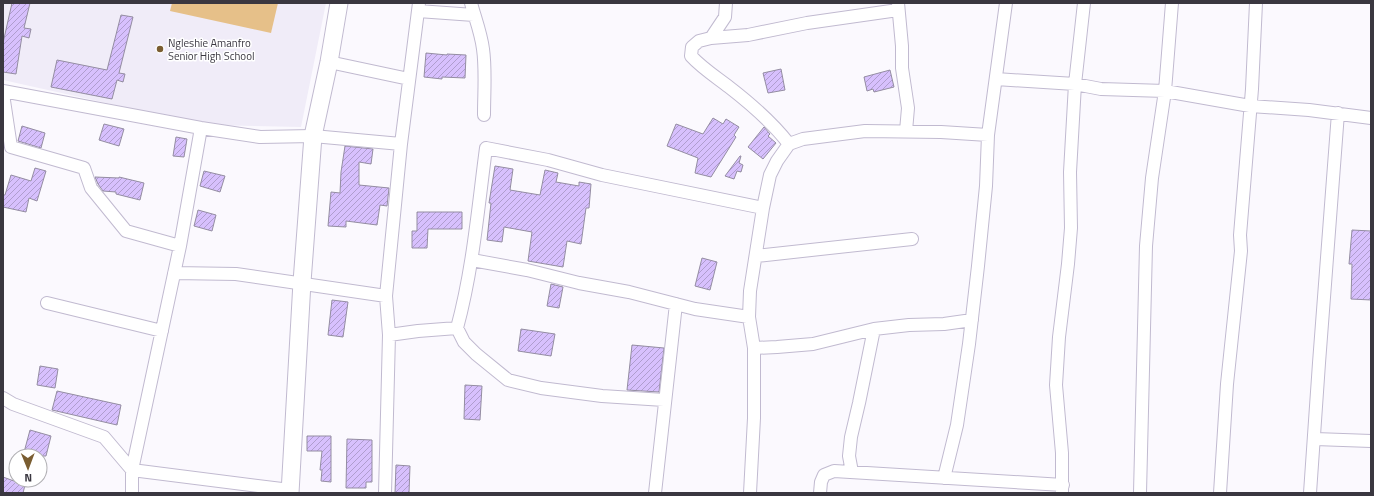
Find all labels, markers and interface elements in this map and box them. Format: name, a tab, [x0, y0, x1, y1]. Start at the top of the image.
place label: Ngleshie Amanfro Senior High School	[168, 35, 255, 64]
marker: Ngleshie Amanfro Senior High School	[155, 44, 165, 54]
north arrow	[8, 448, 48, 488]
text: N	[24, 470, 32, 486]

